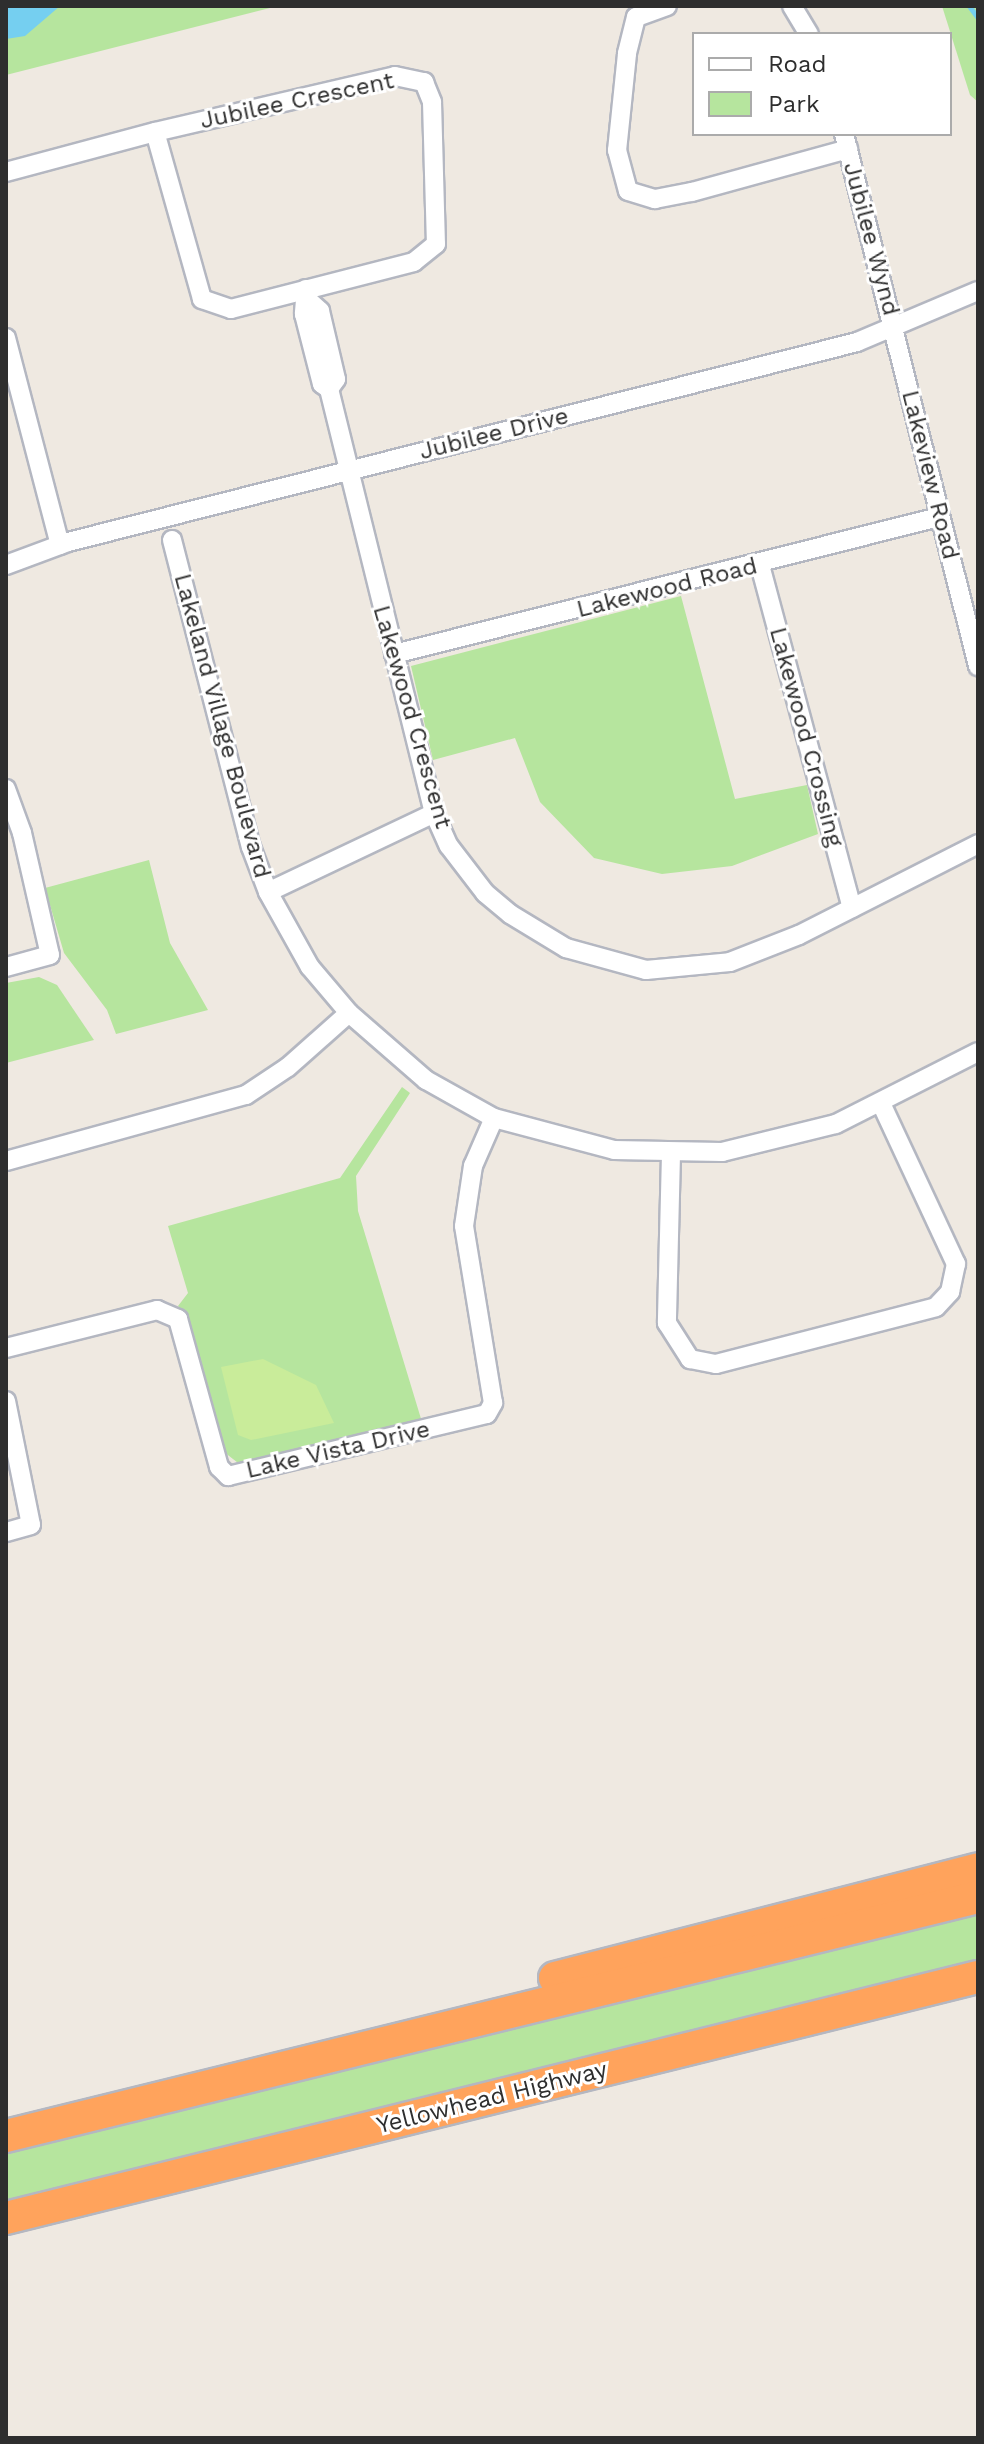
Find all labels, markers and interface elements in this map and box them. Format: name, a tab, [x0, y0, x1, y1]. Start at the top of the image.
legend	[692, 32, 952, 136]
text: Road	[768, 50, 827, 78]
street label: Jubilee Crescent	[198, 66, 396, 136]
text: Park	[768, 90, 820, 118]
street label: Jubilee Wynd	[837, 159, 905, 319]
street label: Lakeview Road	[895, 387, 965, 563]
street label: Jubilee Drive	[417, 402, 571, 466]
street label: Lakewood Road	[574, 552, 760, 624]
street label: Lakeland Village Boulevard	[167, 570, 277, 882]
street label: Lakewood Crescent	[366, 602, 458, 832]
street label: Lakewood Crossing	[763, 624, 849, 850]
street label: Lake Vista Drive	[243, 1415, 433, 1485]
street label: Yellowhead Highway	[374, 2055, 610, 2141]

